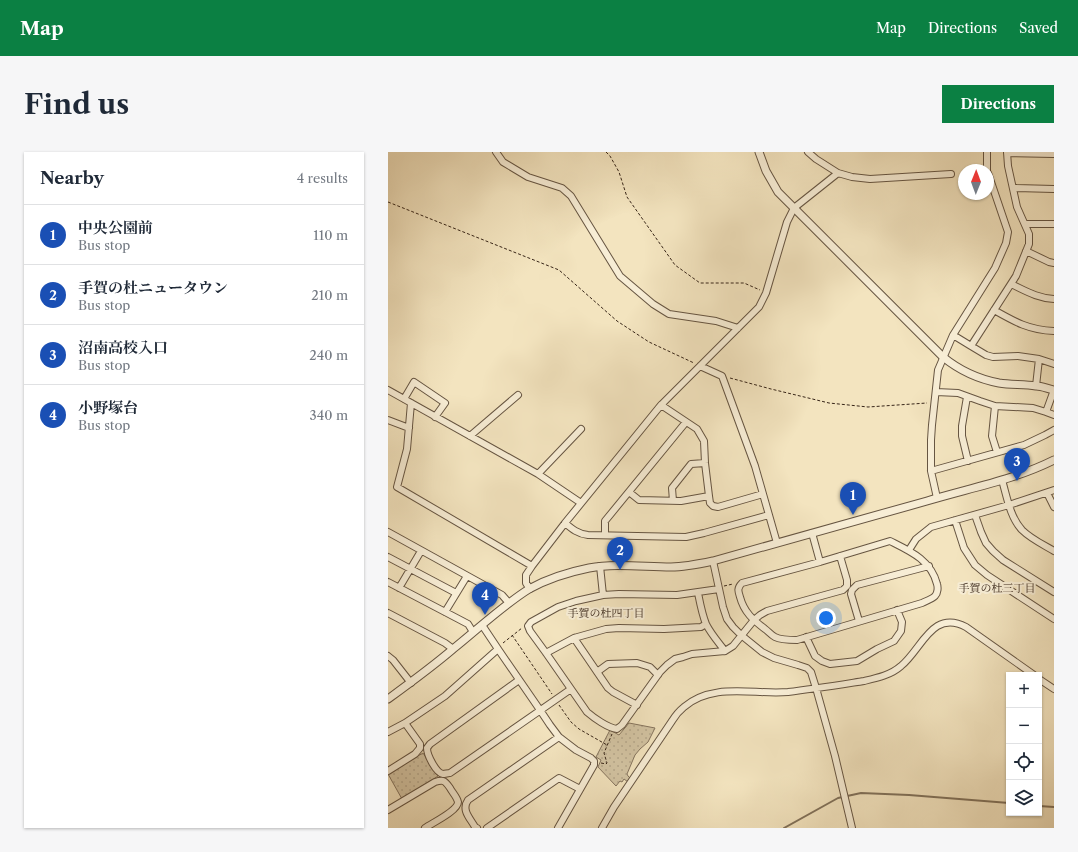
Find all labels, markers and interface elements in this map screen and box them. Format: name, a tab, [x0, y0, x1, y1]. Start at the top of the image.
text: Map	[20, 17, 64, 40]
text: Map	[876, 19, 906, 37]
text: Directions	[928, 19, 997, 37]
text: Saved	[1019, 19, 1058, 37]
button: Directions	[942, 85, 1054, 123]
text: Find us	[24, 87, 129, 121]
north arrow	[958, 164, 994, 200]
text: Nearby	[40, 168, 104, 188]
text: 4 results	[297, 170, 348, 186]
text: 中央公園前	[78, 218, 153, 237]
text: 1	[50, 227, 56, 243]
text: 110 m	[313, 227, 348, 243]
text: Bus stop	[78, 237, 130, 253]
text: 手賀の杜ニュータウン	[78, 278, 228, 297]
text: 2	[49, 287, 57, 303]
text: 210 m	[311, 287, 348, 303]
text: Bus stop	[78, 297, 130, 313]
text: 沼南高校入口	[78, 338, 168, 357]
text: 3	[49, 347, 57, 363]
text: 240 m	[309, 347, 348, 363]
text: Bus stop	[78, 357, 130, 373]
text: 小野塚台	[78, 398, 138, 417]
text: 4	[49, 407, 57, 423]
text: 340 m	[310, 407, 348, 423]
text: Bus stop	[78, 417, 130, 433]
pin: 3	[1004, 448, 1030, 481]
pin: 1	[840, 482, 866, 515]
pin: 2	[607, 537, 633, 570]
district label: 手賀の杜三丁目	[959, 581, 1036, 595]
pin: 4	[472, 582, 498, 615]
district label: 手賀の杜四丁目	[568, 606, 645, 620]
your location	[816, 608, 836, 628]
map controls	[1006, 672, 1042, 816]
button: +	[1006, 672, 1042, 708]
button: −	[1006, 708, 1042, 744]
button: locate	[1006, 744, 1042, 780]
button: layers	[1006, 780, 1042, 816]

